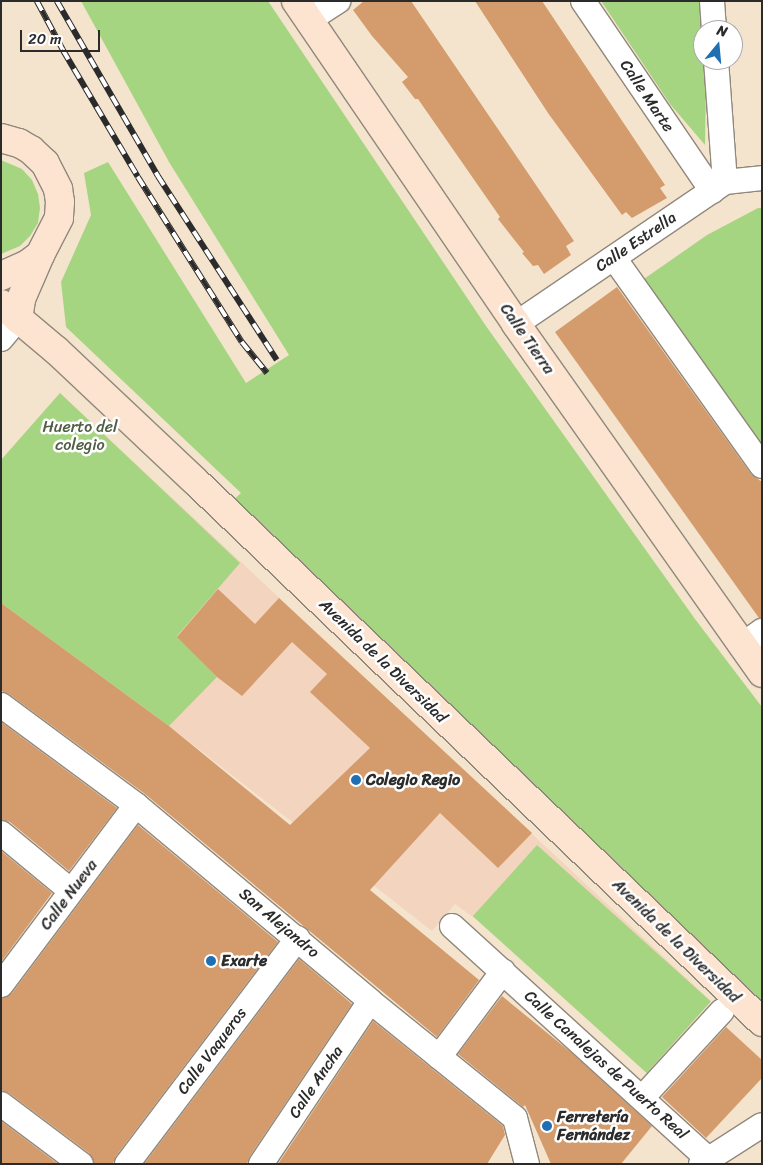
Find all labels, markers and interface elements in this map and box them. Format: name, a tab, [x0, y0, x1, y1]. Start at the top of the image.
text: N	[714, 18, 731, 45]
scale bar	[22, 20, 102, 52]
north arrow	[693, 20, 743, 70]
text: 20 m	[28, 26, 62, 52]
street label: Calle Marte	[616, 56, 678, 136]
street label: Calle Estrella	[591, 208, 681, 276]
street label: Calle Tierra	[496, 300, 558, 378]
park label: Huerto del colegio	[43, 417, 117, 455]
street label: Avenida de la Diversidad	[315, 595, 451, 727]
place label: Colegio Regio	[366, 770, 460, 790]
marker: Colegio Regio	[350, 774, 362, 786]
street label: Calle Nueva	[36, 856, 102, 934]
street label: Avenida de la Diversidad	[608, 875, 744, 1007]
street label: San Alejandro	[235, 884, 323, 962]
place label: Exarte	[221, 951, 267, 971]
marker: Exarte	[205, 955, 217, 967]
street label: Calle Canalejas de Puerto Real	[520, 986, 692, 1144]
street label: Calle Vaqueros	[174, 1005, 250, 1097]
street label: Calle Ancha	[285, 1042, 347, 1122]
place label: Ferretería Fernández	[557, 1107, 630, 1145]
marker: Ferretería Fernández	[541, 1120, 553, 1132]

